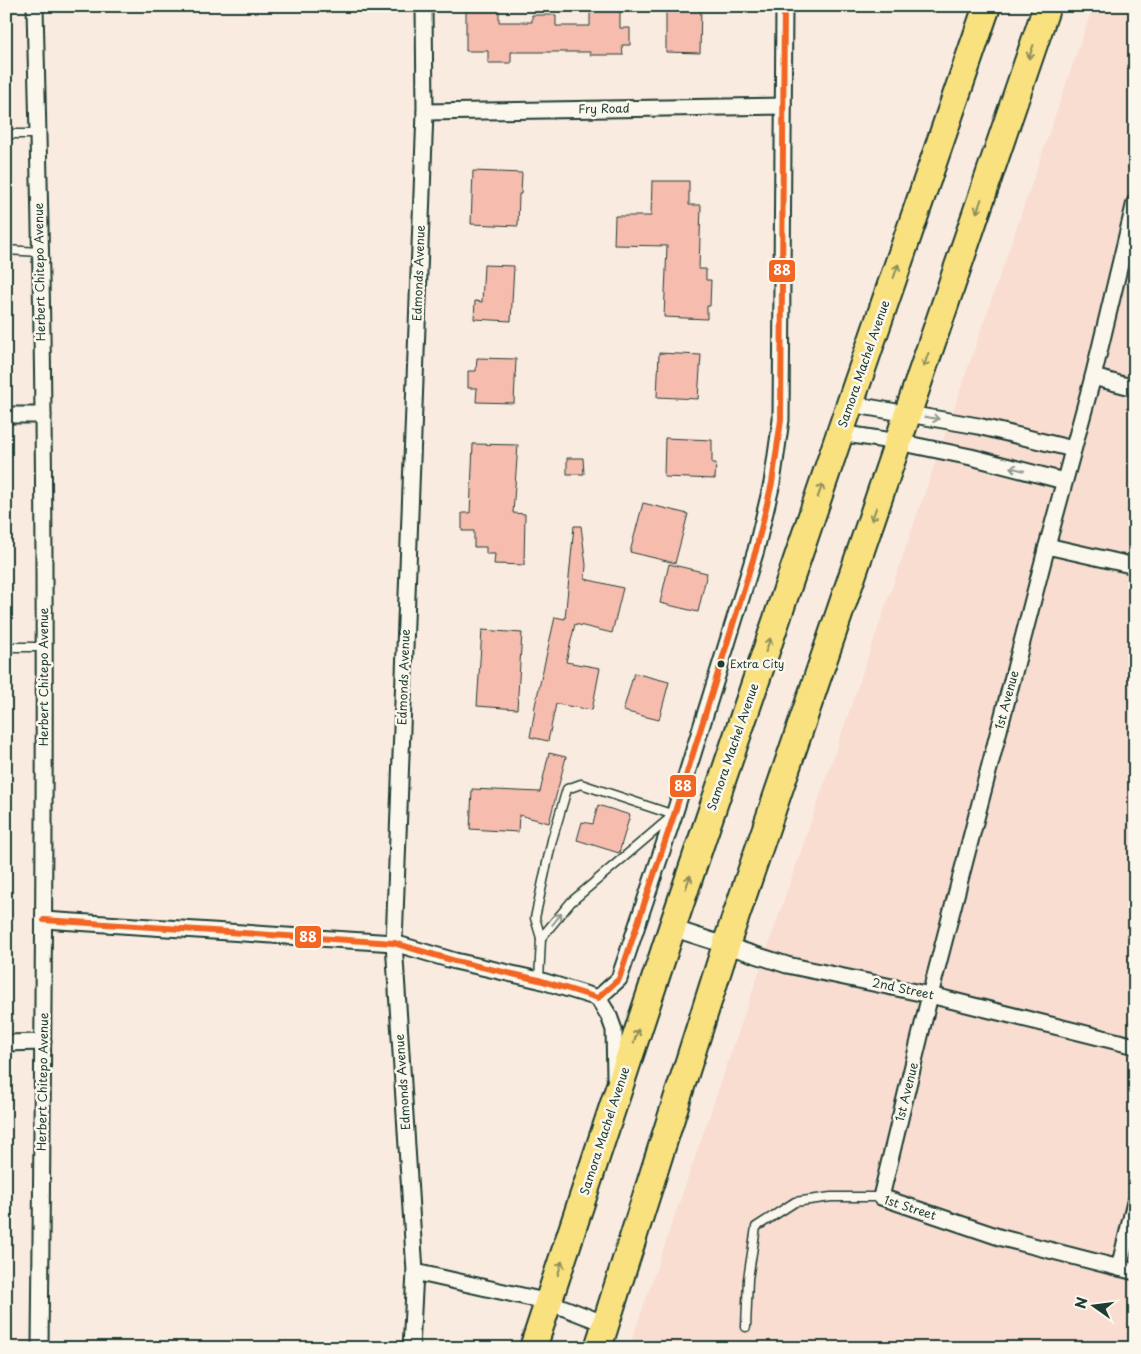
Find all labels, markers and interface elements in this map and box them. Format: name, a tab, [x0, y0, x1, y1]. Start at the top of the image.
one-way arrow	[1026, 44, 1035, 60]
street label: Fry Road	[578, 99, 630, 117]
one-way arrow	[974, 198, 983, 213]
street label: Herbert Chitepo Avenue	[29, 202, 49, 341]
street label: Edmonds Avenue	[407, 224, 429, 321]
line badge: 88	[768, 259, 796, 283]
text: 88	[773, 259, 791, 280]
one-way arrow	[891, 263, 901, 279]
street label: Samora Machel Avenue	[833, 297, 894, 430]
one-way arrow	[921, 352, 930, 367]
one-way arrow	[924, 413, 940, 423]
one-way arrow	[1009, 464, 1025, 474]
one-way arrow	[816, 484, 825, 499]
one-way arrow	[869, 505, 878, 521]
street label: Herbert Chitepo Avenue	[34, 607, 52, 746]
street label: Edmonds Avenue	[392, 628, 414, 725]
one-way arrow	[764, 638, 773, 653]
place label: Extra City	[730, 655, 784, 672]
marker: Extra City	[716, 659, 726, 669]
street label: 1st Avenue	[990, 668, 1023, 731]
street label: Samora Machel Avenue	[702, 680, 763, 813]
line badge: 88	[669, 774, 697, 798]
text: 88	[674, 775, 692, 796]
one-way arrow	[683, 874, 693, 890]
one-way arrow	[551, 913, 562, 926]
line badge: 88	[294, 925, 322, 949]
text: 88	[299, 926, 317, 947]
street label: 2nd Street	[871, 973, 936, 1003]
street label: Herbert Chitepo Avenue	[32, 1012, 52, 1151]
one-way arrow	[632, 1028, 642, 1044]
street label: Edmonds Avenue	[390, 1033, 414, 1131]
street label: 1st Avenue	[890, 1060, 922, 1123]
street label: Samora Machel Avenue	[575, 1064, 633, 1197]
street label: 1st Street	[882, 1190, 939, 1224]
one-way arrow	[556, 1261, 565, 1277]
north arrow	[1068, 1282, 1118, 1332]
text: N	[1069, 1295, 1092, 1311]

